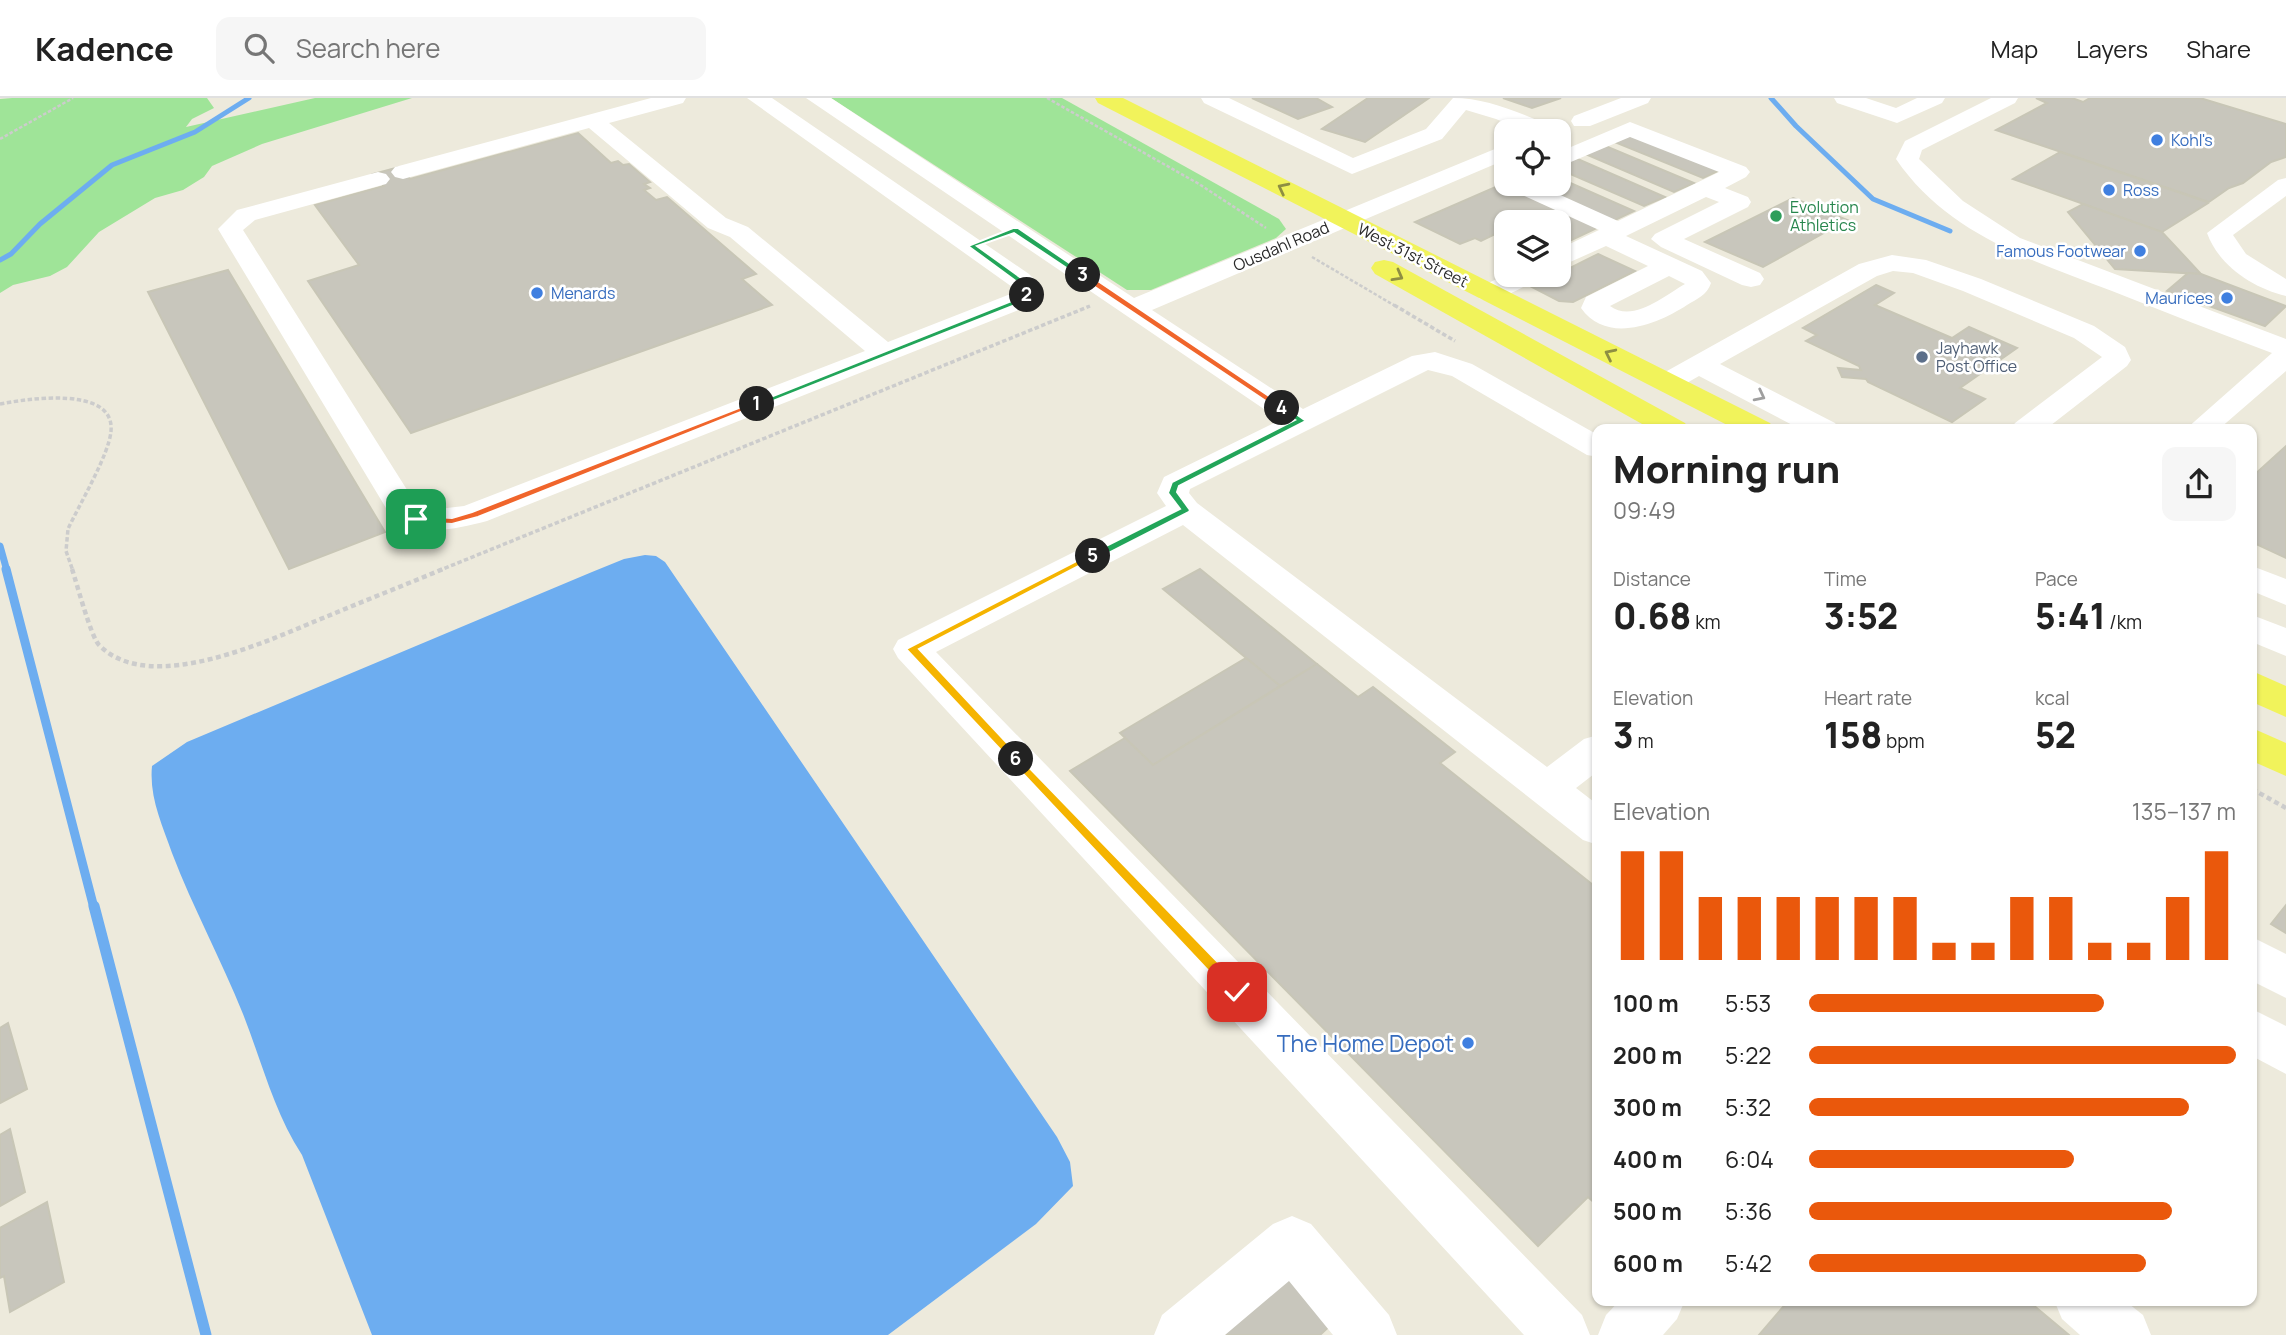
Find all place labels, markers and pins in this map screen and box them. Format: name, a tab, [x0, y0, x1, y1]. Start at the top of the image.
place label: Kohl's	[2171, 129, 2213, 151]
marker: Kohl's	[2149, 132, 2165, 148]
place label: Ross	[2123, 179, 2159, 201]
marker: Ross	[2101, 182, 2117, 198]
place label: Evolution Athletics	[1790, 196, 1859, 236]
marker: Evolution Athletics	[1768, 208, 1784, 224]
place label: Famous Footwear	[1996, 240, 2126, 262]
marker: Famous Footwear	[2132, 243, 2148, 259]
pin: 3	[1066, 258, 1100, 292]
pin: 2	[1010, 278, 1044, 312]
place label: Menards	[551, 282, 615, 304]
marker: Menards	[529, 285, 545, 301]
place label: Maurices	[2145, 287, 2213, 309]
marker: Maurices	[2219, 290, 2235, 306]
place label: Jayhawk Post Office	[1936, 337, 2017, 377]
marker: Jayhawk Post Office	[1914, 349, 1930, 365]
pin: 1	[740, 386, 774, 422]
pin: 4	[1264, 390, 1300, 426]
pin	[386, 489, 446, 549]
pin: 5	[1076, 538, 1110, 574]
pin: 6	[998, 742, 1034, 776]
pin	[1207, 962, 1267, 1022]
place label: The Home Depot	[1277, 1027, 1454, 1059]
marker: The Home Depot	[1460, 1035, 1476, 1051]

